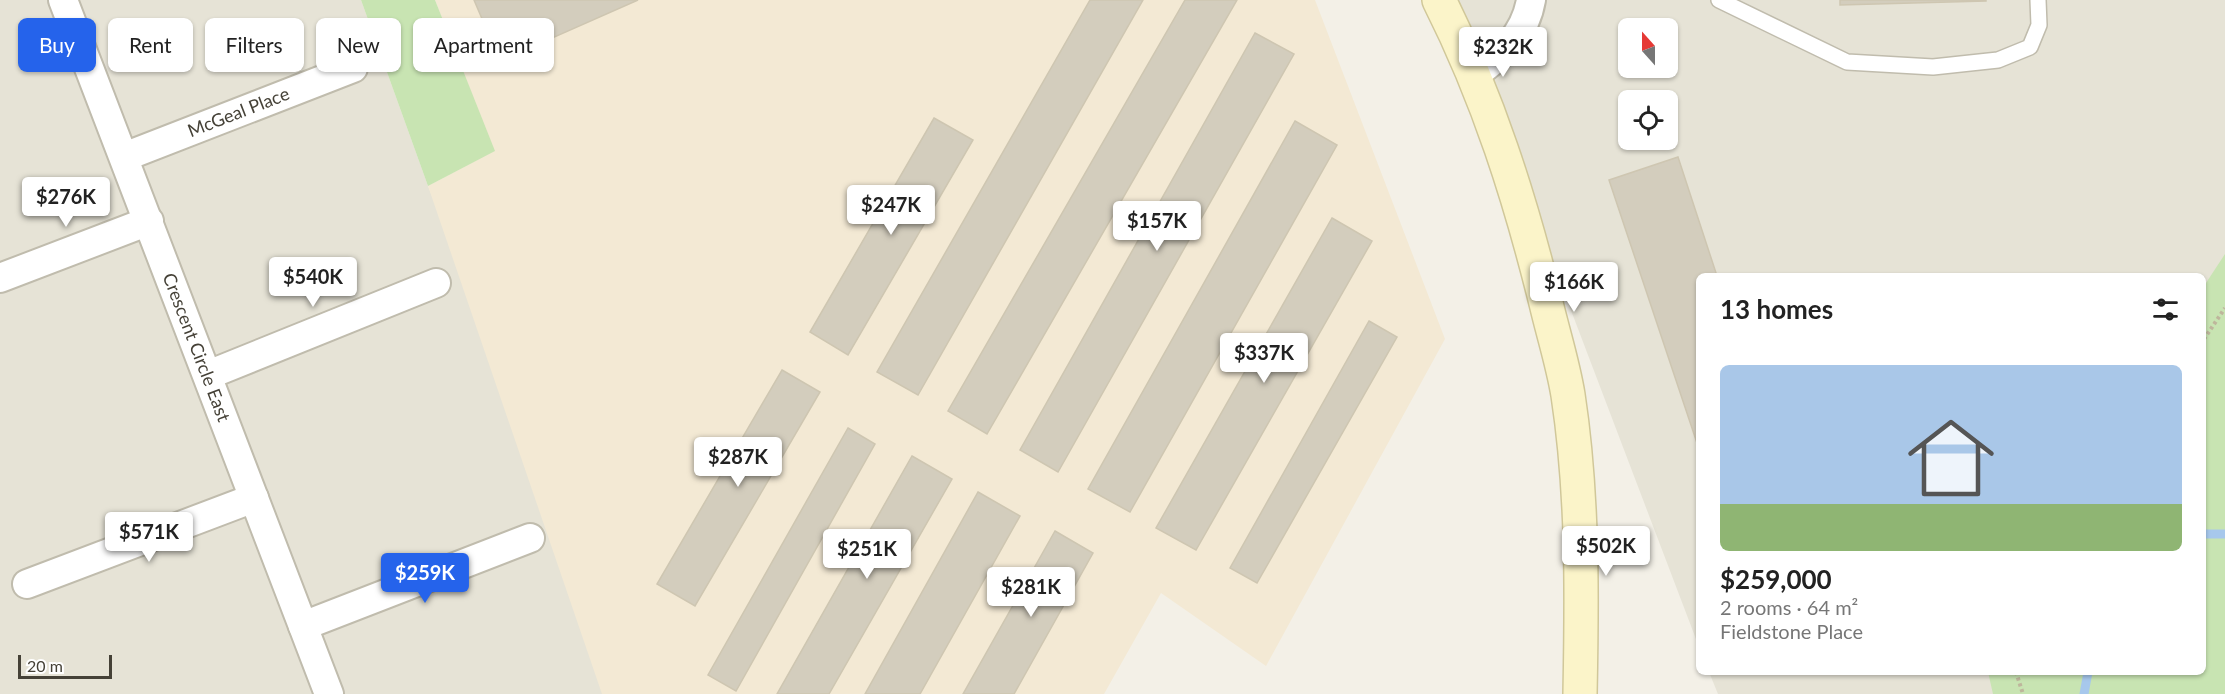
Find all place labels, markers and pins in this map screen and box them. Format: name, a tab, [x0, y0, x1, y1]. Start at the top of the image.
pin: $232K	[1461, 27, 1545, 78]
pin: $276K	[24, 177, 108, 228]
pin: $247K	[849, 185, 933, 236]
pin: $157K	[1115, 201, 1199, 252]
pin: $540K	[271, 257, 355, 308]
pin: $166K	[1532, 262, 1616, 313]
pin: $337K	[1222, 333, 1306, 384]
pin: $287K	[696, 437, 780, 488]
pin: $571K	[107, 512, 191, 563]
pin: $502K	[1564, 526, 1648, 577]
pin: $251K	[825, 529, 909, 580]
pin: $259K	[383, 553, 467, 604]
pin: $281K	[989, 567, 1073, 618]

